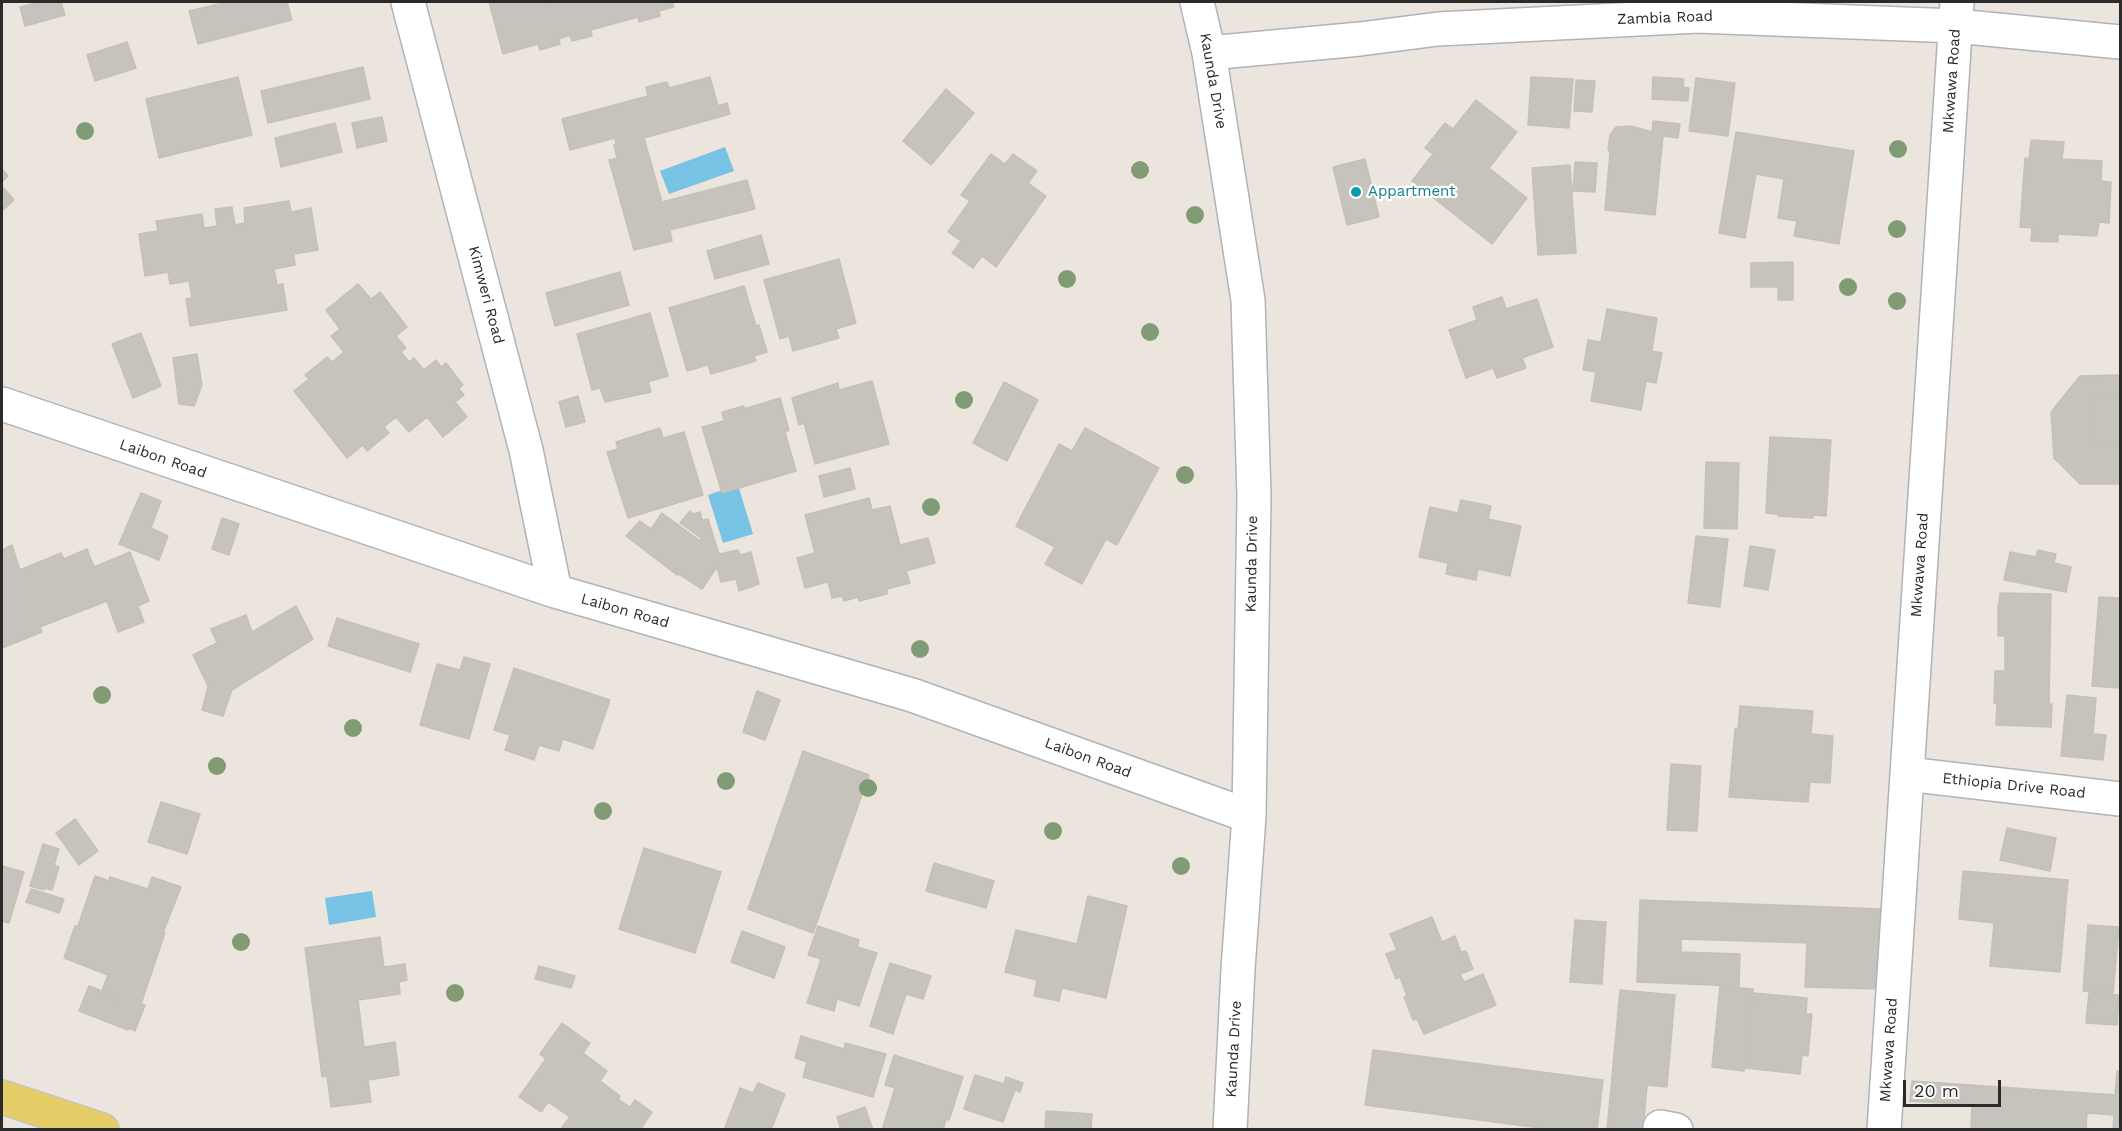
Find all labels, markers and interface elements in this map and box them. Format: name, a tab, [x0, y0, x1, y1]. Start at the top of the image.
street label: Zambia Road	[1617, 7, 1713, 29]
street label: Mkwawa Road	[1939, 28, 1965, 134]
street label: Kaunda Drive	[1196, 32, 1230, 130]
place label: Appartment	[1368, 183, 1456, 201]
marker: Appartment	[1349, 185, 1363, 199]
street label: Kimweri Road	[464, 244, 508, 346]
street label: Laibon Road	[117, 436, 209, 482]
street label: Mkwawa Road	[1907, 512, 1933, 618]
street label: Kaunda Drive	[1242, 515, 1262, 613]
street label: Laibon Road	[579, 590, 671, 632]
street label: Laibon Road	[1042, 734, 1134, 782]
street label: Ethiopia Drive Road	[1942, 770, 2086, 802]
street label: Mkwawa Road	[1876, 997, 1902, 1103]
street label: Kaunda Drive	[1222, 1000, 1246, 1098]
scale bar	[1906, 1068, 2004, 1106]
text: 20 m	[1914, 1080, 1959, 1101]

